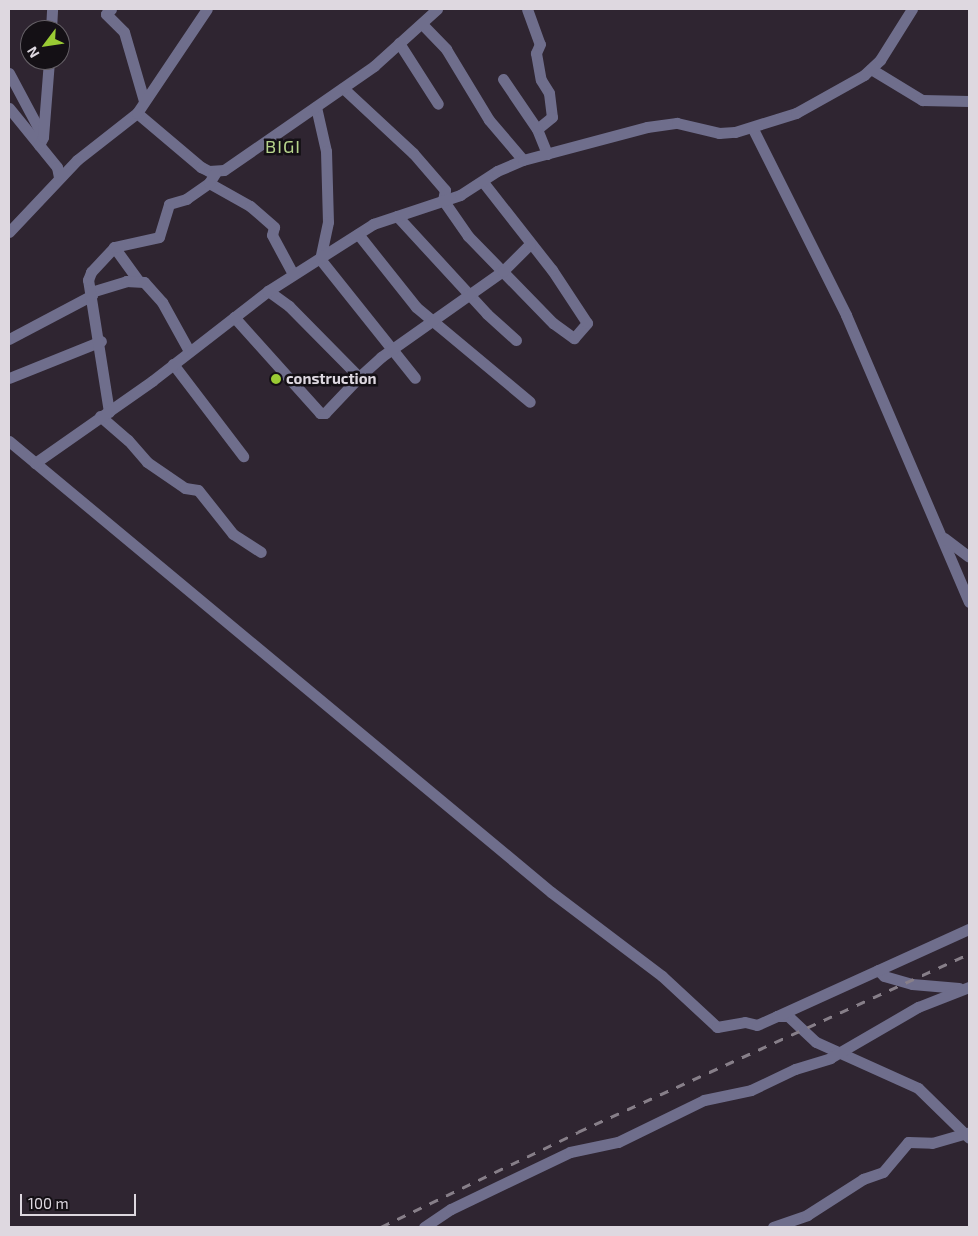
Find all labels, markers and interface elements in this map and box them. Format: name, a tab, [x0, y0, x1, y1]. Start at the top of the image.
north arrow	[20, 20, 70, 70]
text: N	[23, 44, 42, 61]
district label: BIGI	[265, 135, 301, 157]
place label: construction	[286, 370, 377, 388]
marker: construction	[270, 373, 282, 385]
scale bar	[22, 1184, 139, 1216]
text: 100 m	[28, 1194, 69, 1212]

